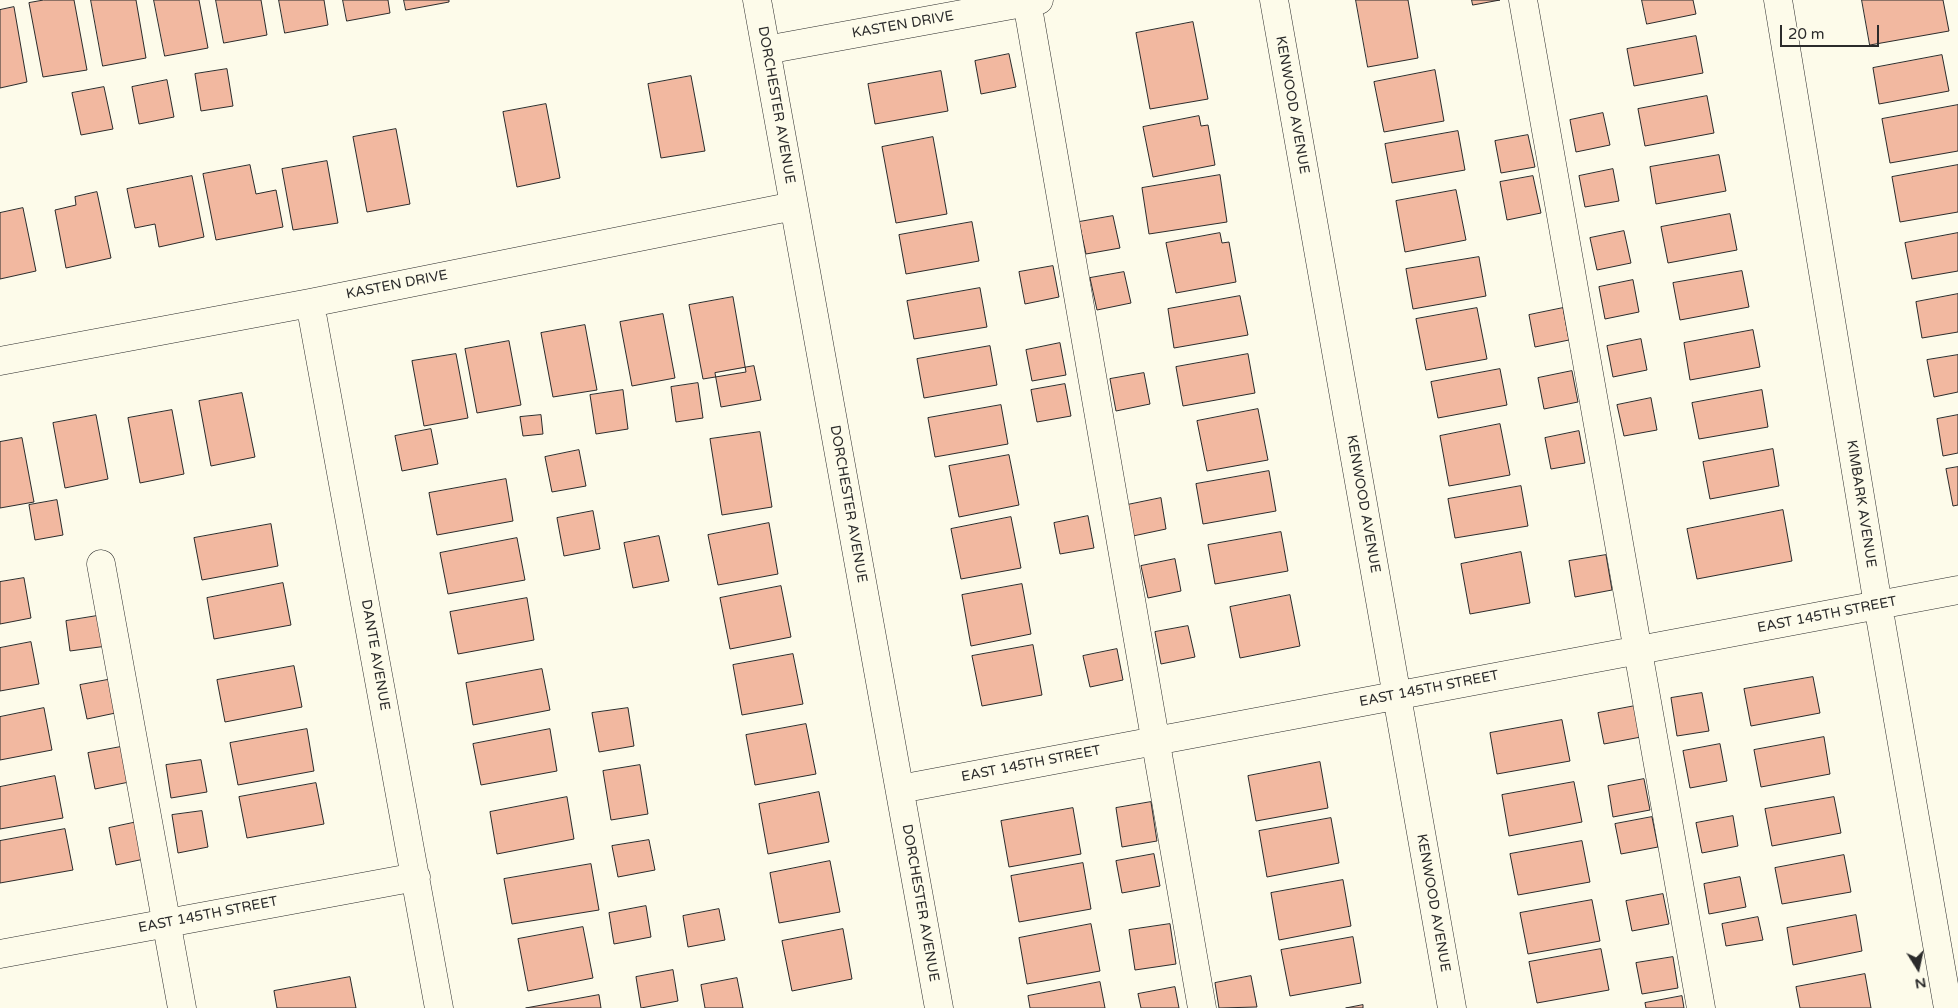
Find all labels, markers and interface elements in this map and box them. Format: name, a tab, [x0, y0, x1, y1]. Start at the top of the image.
street label: KASTEN DRIVE	[851, 8, 955, 42]
scale bar	[1783, 15, 1882, 47]
street label: DORCHESTER AVENUE	[754, 25, 798, 185]
text: 20 m	[1788, 25, 1825, 43]
street label: KENWOOD AVENUE	[1272, 35, 1312, 175]
street label: KASTEN DRIVE	[345, 267, 449, 303]
street label: DORCHESTER AVENUE	[826, 424, 870, 584]
street label: KENWOOD AVENUE	[1343, 434, 1383, 574]
street label: KIMBARK AVENUE	[1843, 439, 1879, 569]
street label: EAST 145TH STREET	[1756, 593, 1898, 637]
street label: DANTE AVENUE	[357, 598, 393, 712]
street label: EAST 145TH STREET	[1358, 667, 1500, 711]
street label: EAST 145TH STREET	[960, 742, 1102, 786]
street label: DORCHESTER AVENUE	[898, 823, 942, 983]
street label: KENWOOD AVENUE	[1413, 833, 1453, 973]
street label: EAST 145TH STREET	[137, 893, 279, 937]
north arrow	[1893, 943, 1943, 993]
text: N	[1914, 974, 1928, 993]

